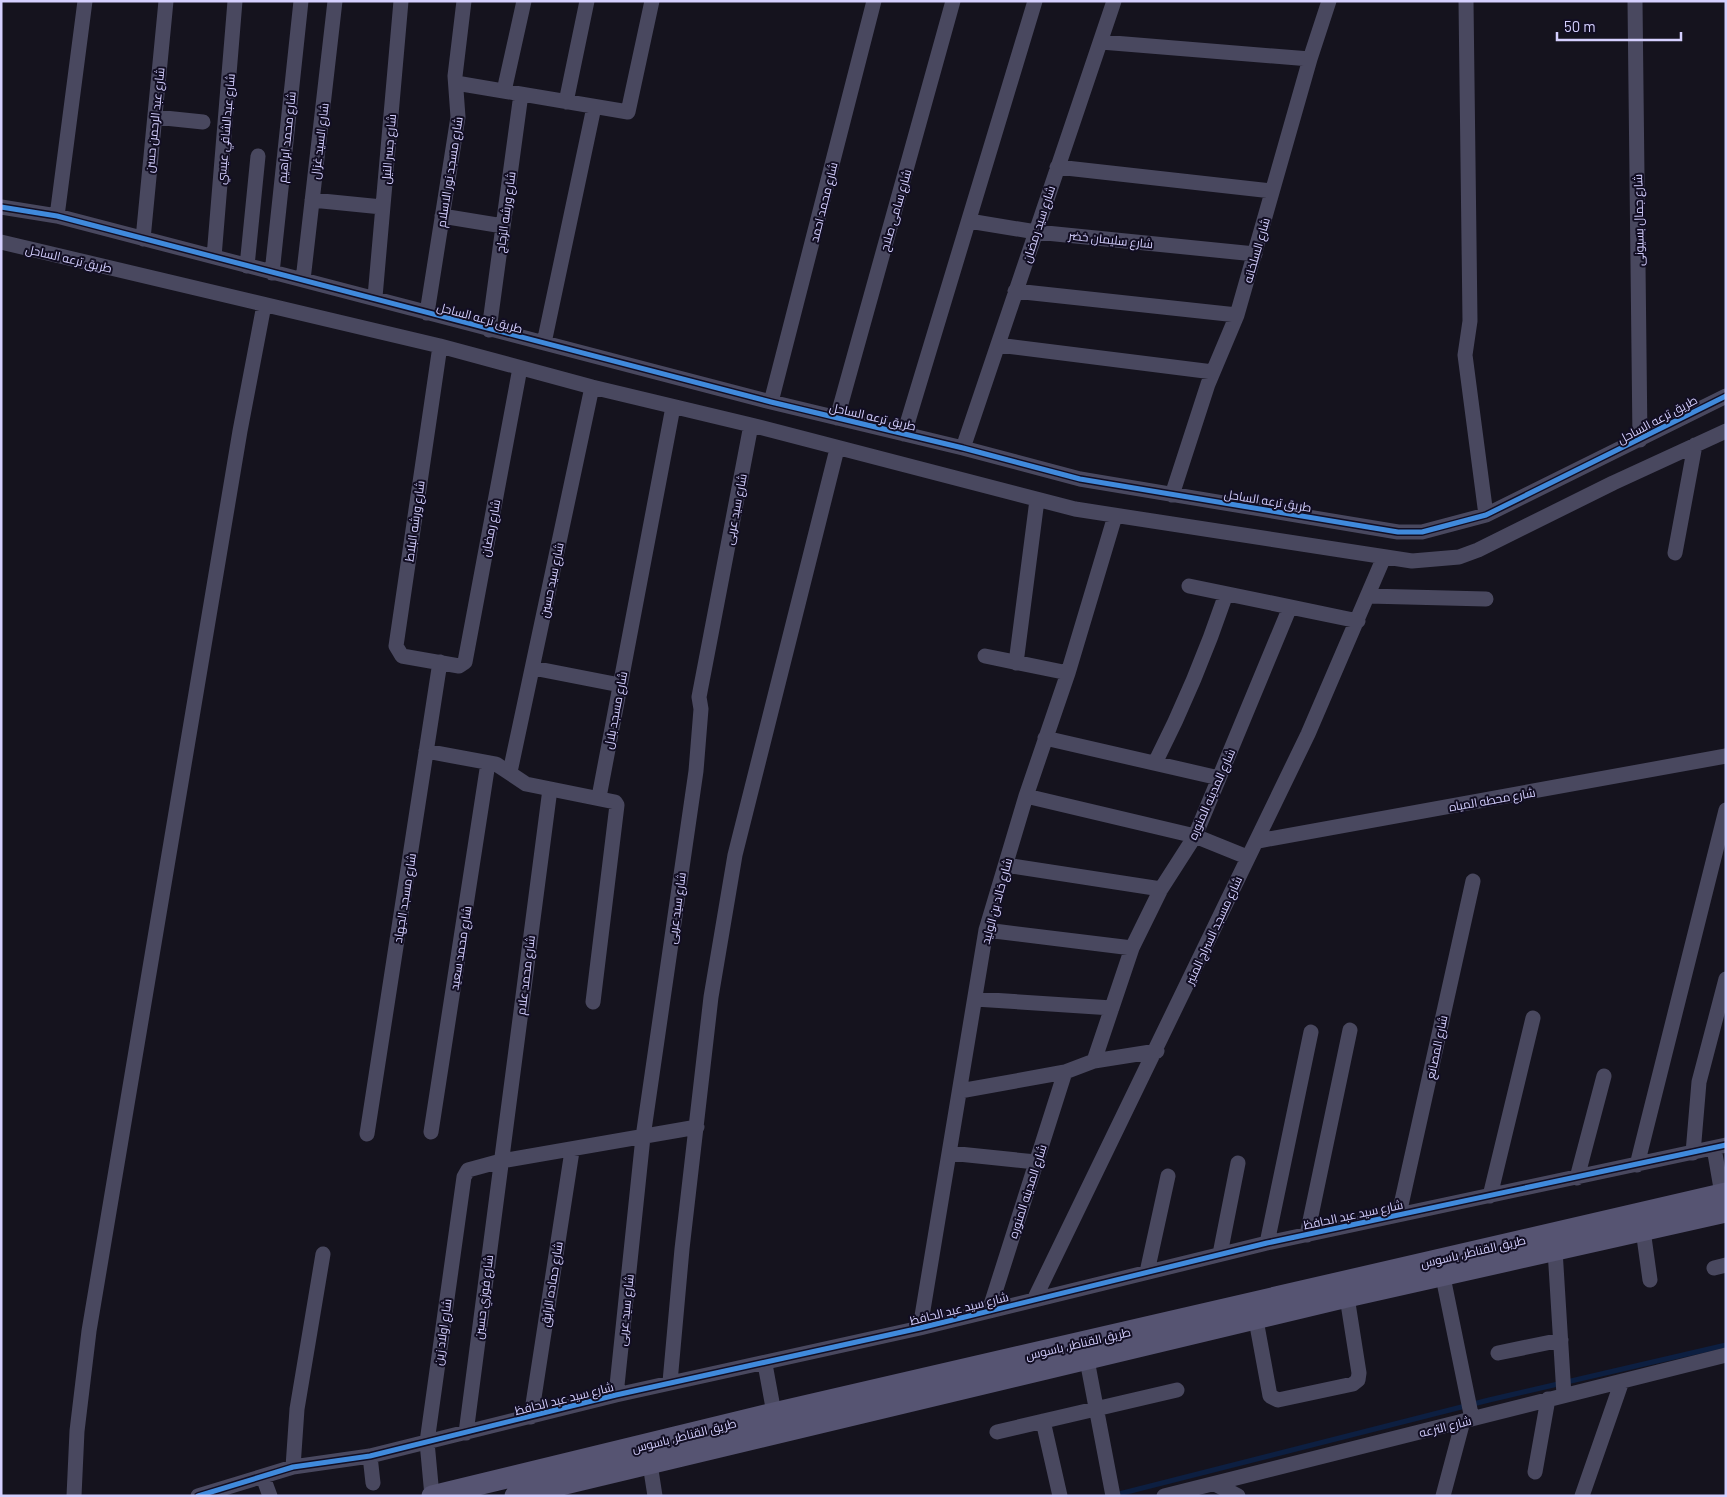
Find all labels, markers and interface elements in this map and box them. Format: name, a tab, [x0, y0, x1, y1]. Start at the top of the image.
scale bar	[1557, 10, 1681, 42]
text: 50 m	[1564, 17, 1596, 35]
street label: شارع عبد الرحمن حسن	[142, 67, 168, 174]
street label: شارع عبدالشافي عيسي	[213, 73, 241, 185]
street label: شارع محمد ابراهيم	[274, 91, 300, 184]
street label: شارع السيد غزال	[307, 102, 333, 180]
street label: شارع جسر النيل	[378, 113, 400, 185]
street label: شارع مسجد نور الاسلام	[433, 116, 467, 229]
street label: شارع محمد احمد	[806, 160, 842, 244]
street label: شارع سامى صلاح	[877, 167, 915, 253]
street label: شارع ورشه الزجاج	[492, 170, 520, 254]
street label: شارع جمال بسيونى	[1630, 174, 1648, 266]
street label: شارع سيد رمضان	[1019, 183, 1059, 265]
street label: شارع السلخانه	[1240, 216, 1274, 285]
street label: شارع سليمان خضر	[1067, 227, 1154, 252]
street label: طريق ترعه الساحل	[24, 241, 114, 276]
street label: طريق ترعه الساحل	[435, 299, 525, 336]
street label: طريق ترعه الساحل	[1615, 392, 1700, 447]
street label: طريق ترعه الساحل	[828, 399, 918, 434]
street label: شارع سيد عربى	[721, 472, 751, 546]
street label: شارع ورشه البلاط	[401, 479, 429, 563]
street label: طريق ترعه الساحل	[1223, 486, 1313, 515]
street label: شارع رمضان	[478, 498, 504, 558]
street label: شارع سيد حسين	[536, 541, 568, 619]
street label: شارع مسجد بلال	[601, 670, 631, 750]
street label: شارع المدينه المنوره	[1185, 746, 1239, 842]
street label: شارع محطه المياه	[1448, 784, 1537, 815]
street label: شارع مسجد الجهاد	[390, 852, 420, 944]
street label: شارع خالد بن الوليد	[978, 856, 1016, 946]
street label: شارع سيد عربى	[664, 871, 690, 945]
street label: شارع مسجد السراج المنير	[1181, 874, 1246, 988]
street label: شارع محمد سعيد	[446, 905, 476, 991]
street label: شارع محمد علام	[513, 934, 539, 1016]
street label: شارع المصانع	[1422, 1014, 1452, 1081]
street label: شارع المدينه المنوره	[1005, 1142, 1051, 1240]
street label: شارع سيد عبد الحافظ	[1302, 1197, 1405, 1233]
street label: طريق القناطر, باسوس	[1419, 1232, 1527, 1271]
street label: شارع حماده الرايق	[537, 1240, 567, 1328]
street label: شارع فوزي حسين	[471, 1254, 499, 1341]
street label: شارع سيد عربى	[614, 1273, 638, 1347]
street label: شارع سيد عبد الحافظ	[908, 1289, 1010, 1329]
street label: شارع اولاد زين	[430, 1298, 456, 1366]
street label: طريق القناطر, باسوس	[1024, 1324, 1132, 1363]
street label: شارع سيد عبد الحافظ	[513, 1379, 615, 1419]
street label: شارع الترعه	[1417, 1413, 1473, 1441]
street label: طريق القناطر, باسوس	[630, 1415, 738, 1456]

